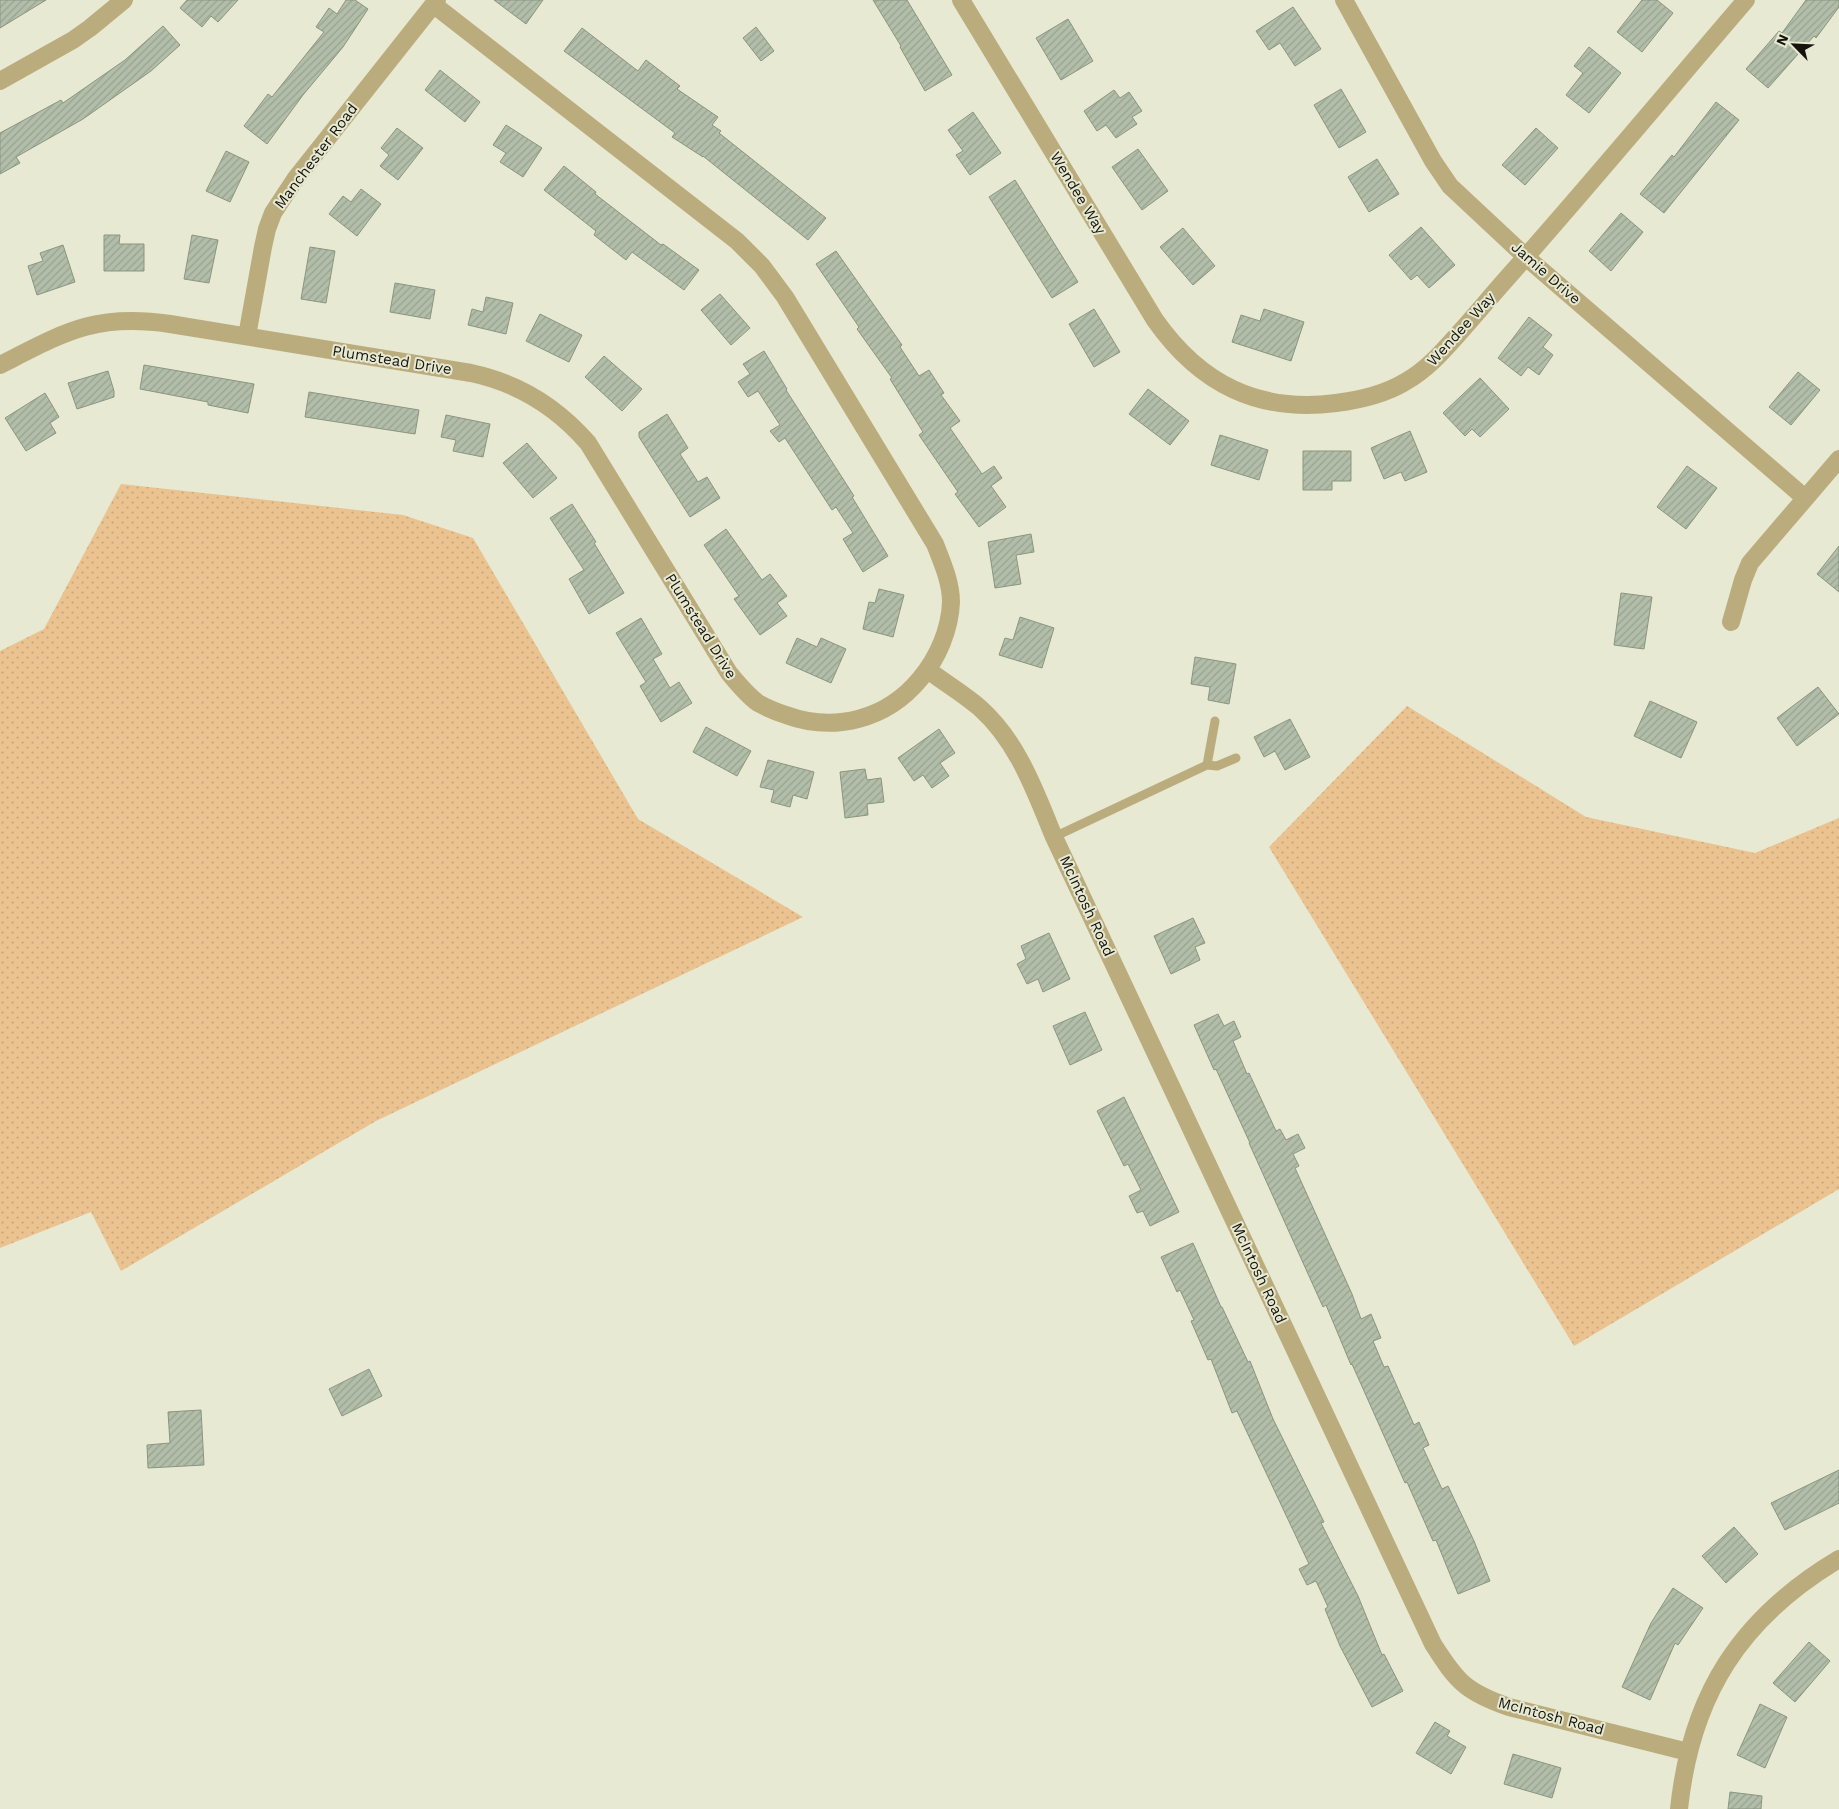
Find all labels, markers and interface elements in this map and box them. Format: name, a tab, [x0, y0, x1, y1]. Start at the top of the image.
north arrow	[1769, 20, 1819, 70]
text: N	[1773, 32, 1792, 48]
street label: Manchester Road	[271, 100, 361, 212]
street label: Wendee Way	[1046, 149, 1110, 238]
street label: Jamie Drive	[1508, 238, 1584, 308]
street label: Wendee Way	[1423, 288, 1499, 370]
street label: Plumstead Drive	[331, 342, 453, 378]
street label: Plumstead Drive	[661, 570, 741, 682]
street label: McIntosh Road	[1056, 853, 1118, 959]
street label: McIntosh Road	[1228, 1220, 1290, 1326]
street label: McIntosh Road	[1496, 1693, 1606, 1739]

